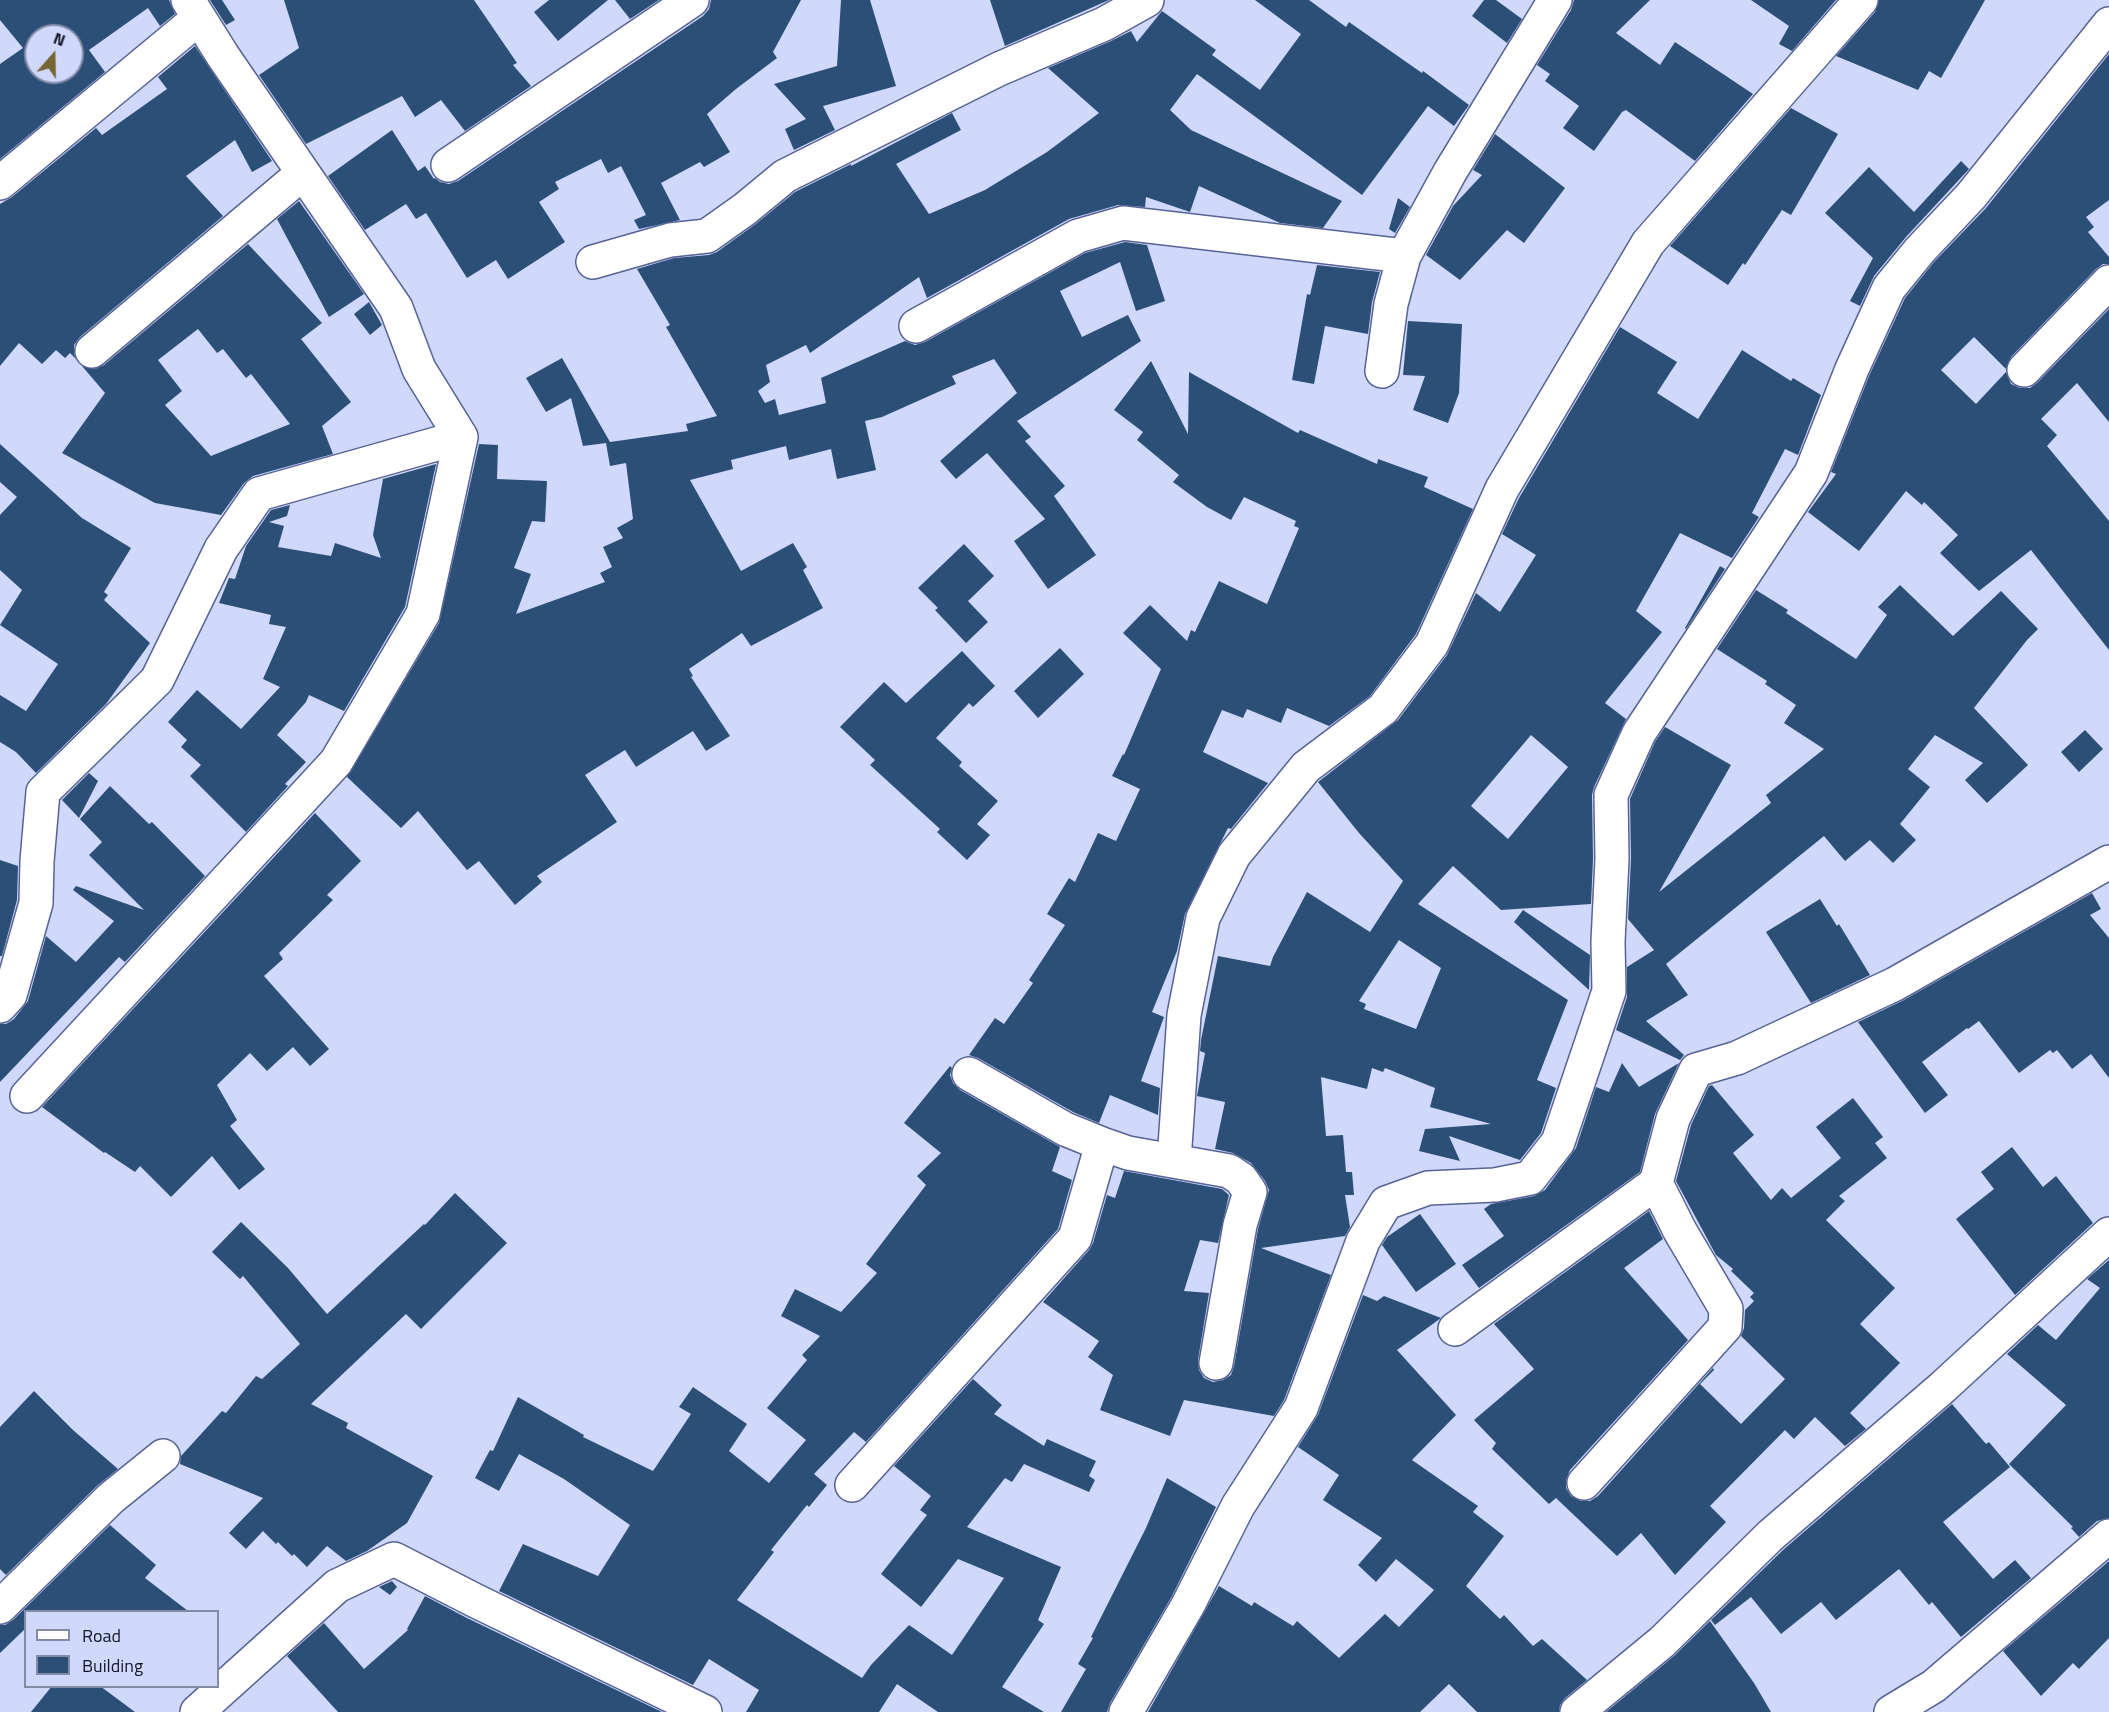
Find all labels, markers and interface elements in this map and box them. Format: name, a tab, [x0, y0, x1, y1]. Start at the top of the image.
north arrow	[24, 24, 84, 84]
text: N	[50, 26, 69, 52]
legend	[24, 1610, 219, 1688]
text: Road	[82, 1622, 121, 1649]
text: Building	[82, 1652, 143, 1679]

